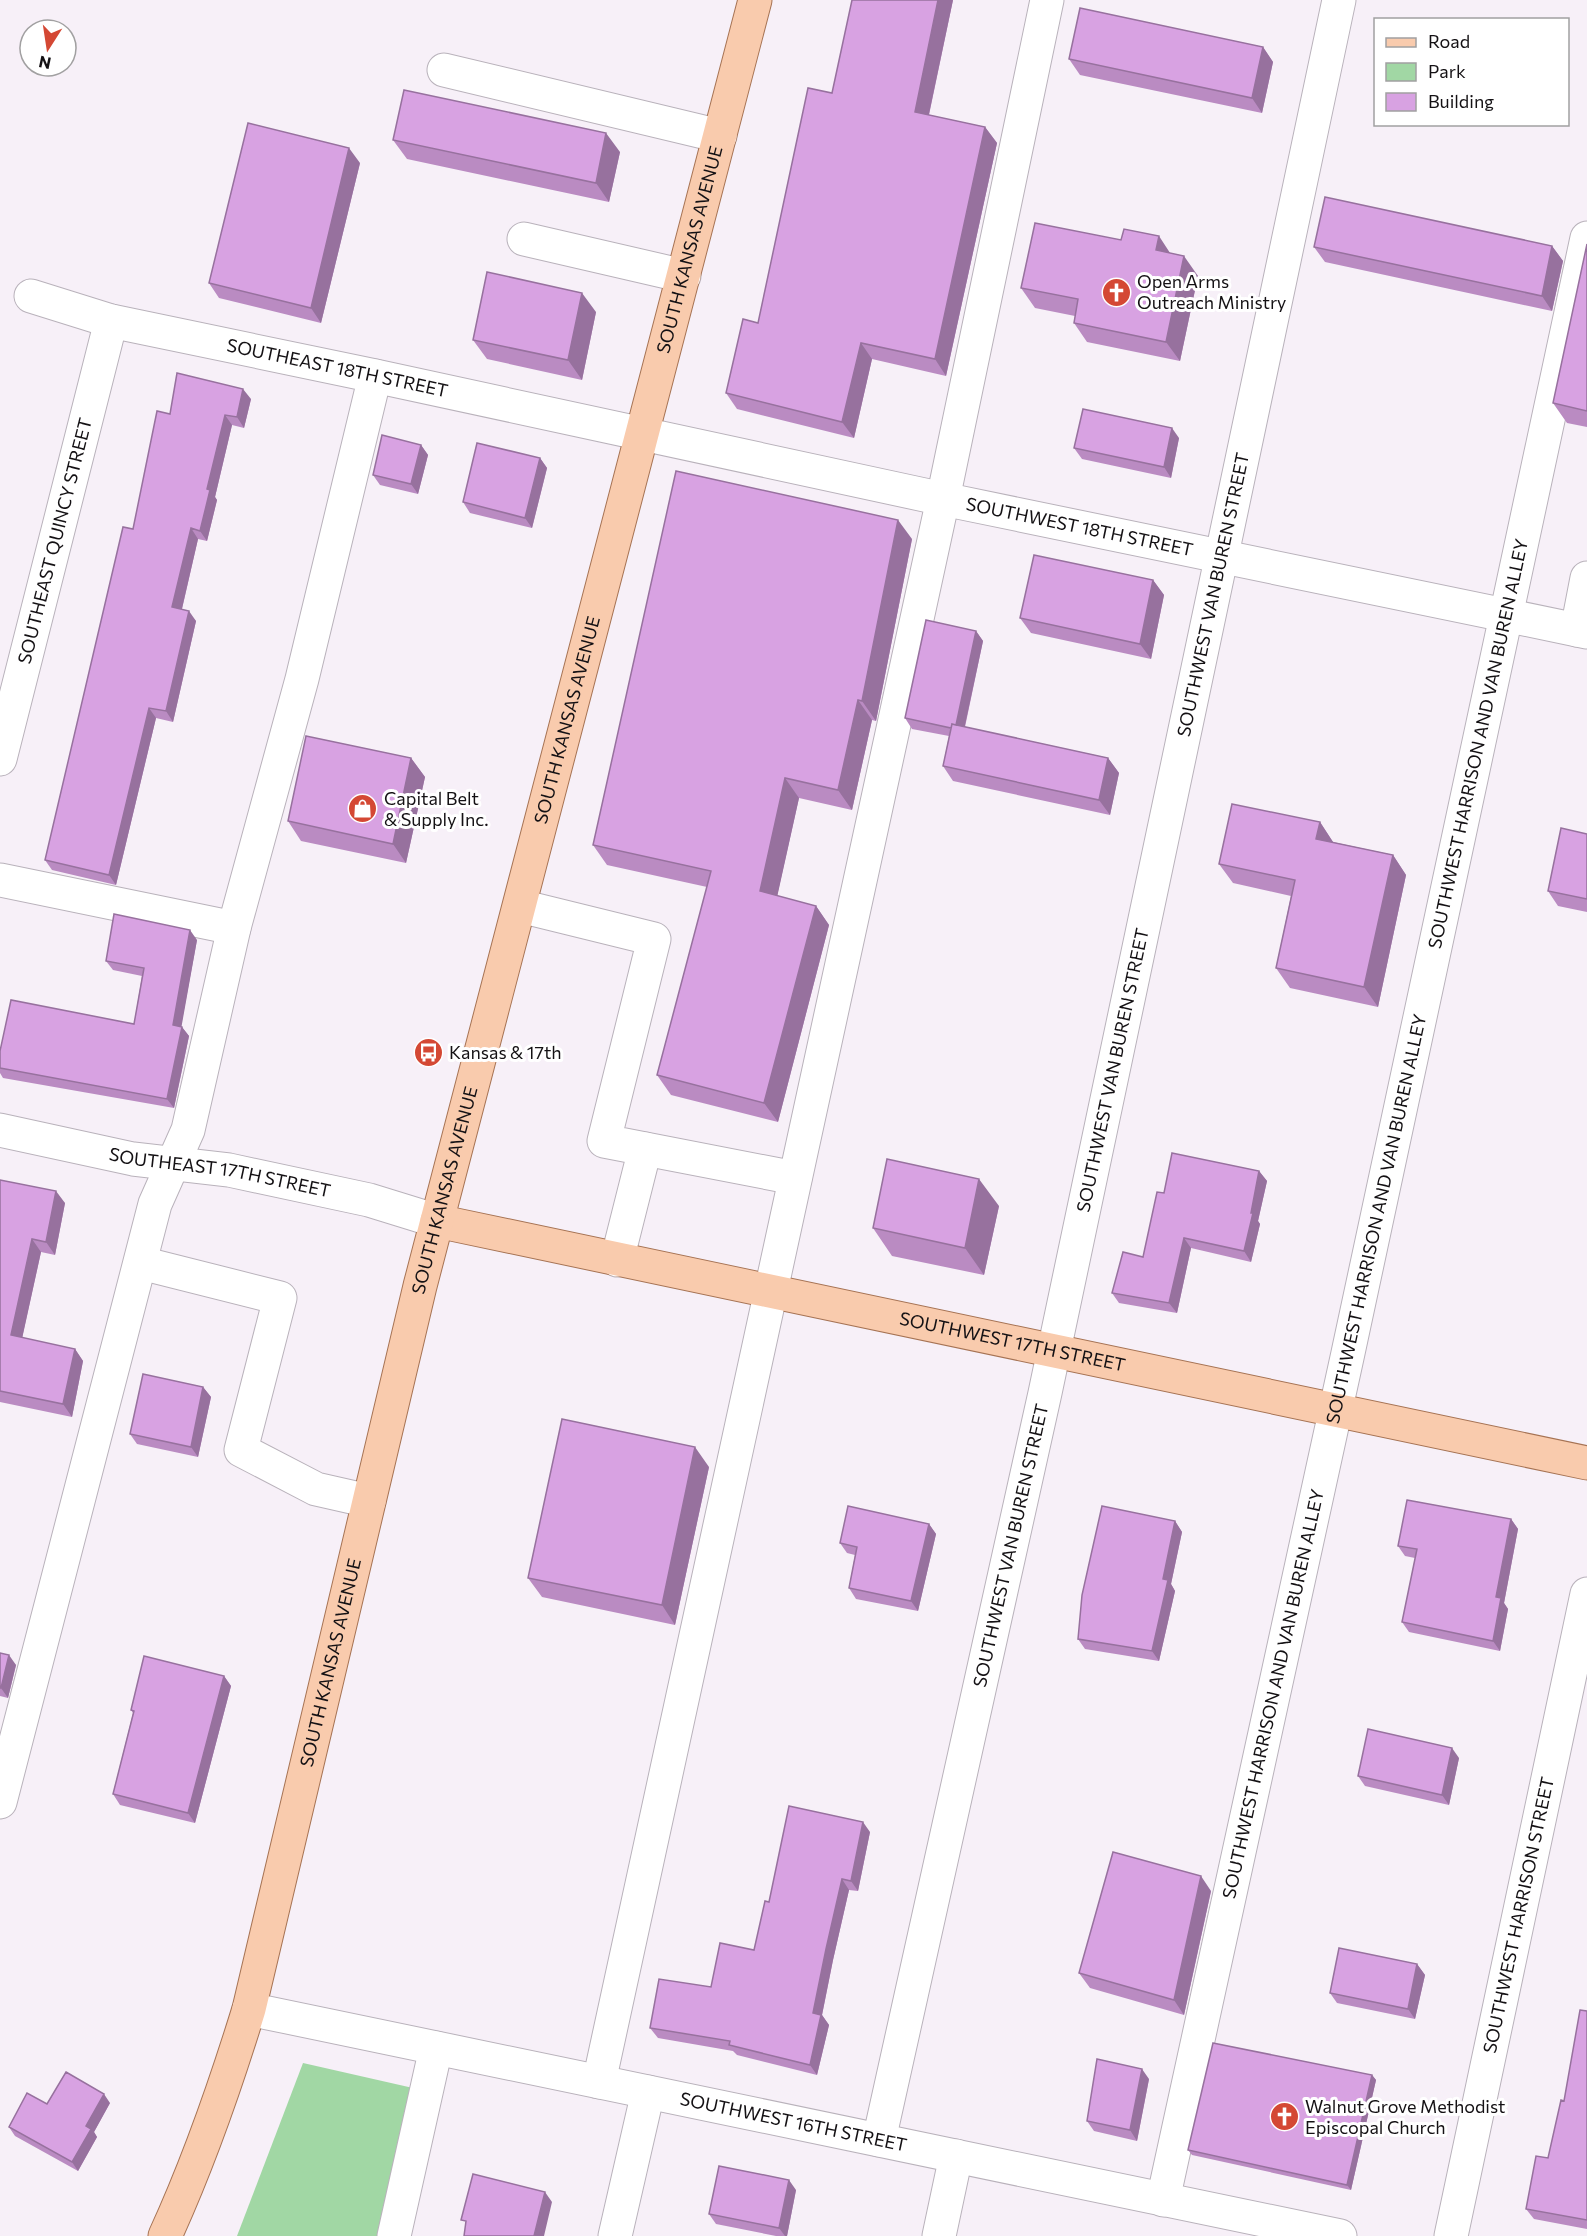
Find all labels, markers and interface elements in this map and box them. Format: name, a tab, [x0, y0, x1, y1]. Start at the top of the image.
north arrow	[18, 18, 78, 78]
legend	[1374, 18, 1569, 126]
text: Road	[1428, 30, 1470, 52]
text: N	[37, 53, 53, 74]
text: Park	[1428, 60, 1466, 82]
text: Building	[1428, 90, 1494, 112]
street label: SOUTH KANSAS AVENUE	[651, 143, 727, 356]
place label: Open Arms Outreach Ministry	[1137, 270, 1286, 313]
church icon: Open Arms Outreach Ministry	[1100, 276, 1132, 308]
street label: SOUTHEAST 18TH STREET	[225, 333, 450, 401]
street label: SOUTHEAST QUINCY STREET	[13, 415, 96, 666]
street label: SOUTHWEST VAN BUREN STREET	[1172, 451, 1253, 739]
street label: SOUTHWEST 18TH STREET	[964, 492, 1195, 560]
street label: SOUTHWEST HARRISON AND VAN BUREN ALLEY	[1423, 536, 1532, 951]
street label: SOUTH KANSAS AVENUE	[529, 614, 604, 826]
place label: Capital Belt & Supply Inc.	[384, 787, 488, 830]
shop icon: Capital Belt & Supply Inc.	[347, 793, 379, 825]
street label: SOUTHWEST VAN BUREN STREET	[1071, 926, 1153, 1214]
street label: SOUTHWEST HARRISON AND VAN BUREN ALLEY	[1321, 1012, 1430, 1426]
bus stop icon: Kansas & 17th	[412, 1037, 444, 1069]
place label: Kansas & 17th	[449, 1041, 562, 1063]
street label: SOUTH KANSAS AVENUE	[406, 1084, 482, 1296]
street label: SOUTHEAST 17TH STREET	[107, 1142, 333, 1201]
street label: SOUTHWEST 17TH STREET	[898, 1307, 1128, 1376]
street label: SOUTHWEST VAN BUREN STREET	[968, 1401, 1052, 1689]
street label: SOUTHWEST HARRISON AND VAN BUREN ALLEY	[1217, 1487, 1328, 1901]
street label: SOUTH KANSAS AVENUE	[295, 1556, 365, 1769]
street label: SOUTHWEST HARRISON STREET	[1478, 1775, 1558, 2055]
street label: SOUTHWEST 16TH STREET	[678, 2087, 909, 2156]
place label: Walnut Grove Methodist Episcopal Church	[1305, 2095, 1506, 2138]
church icon: Walnut Grove Methodist Episcopal Church	[1268, 2101, 1300, 2133]

